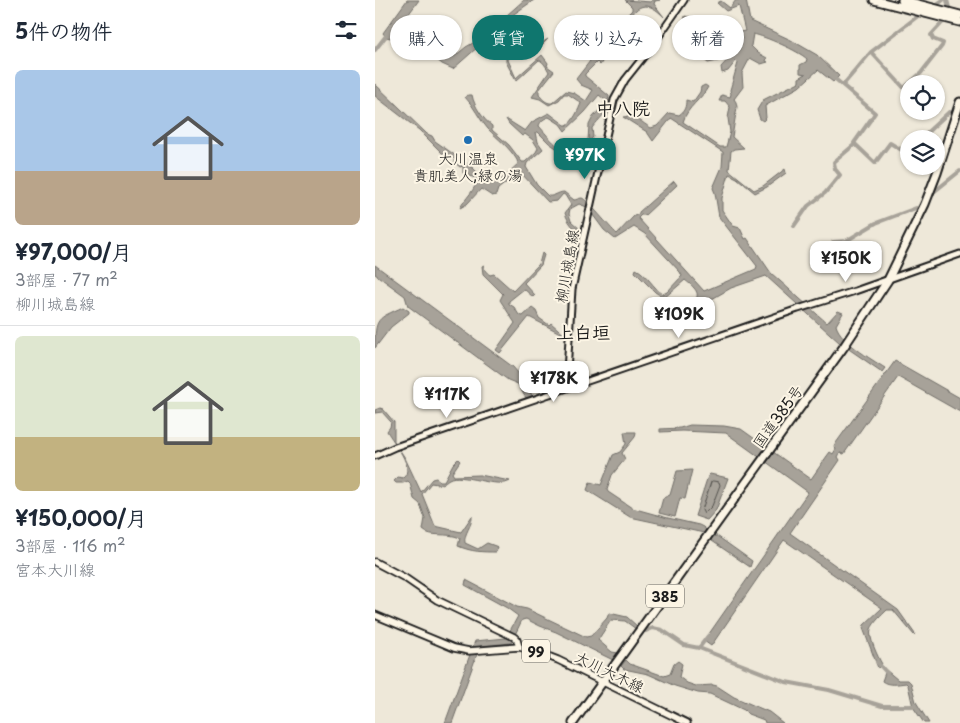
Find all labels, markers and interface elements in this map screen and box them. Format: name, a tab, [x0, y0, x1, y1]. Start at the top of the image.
text: 5件の物件	[15, 14, 112, 46]
chip: 購入	[390, 15, 462, 60]
chip: 賃貸	[472, 15, 544, 60]
chip: 絞り込み	[554, 15, 662, 60]
chip: 新着	[672, 15, 744, 60]
icon: filters	[332, 16, 360, 44]
map controls	[900, 75, 945, 175]
button: locate	[900, 75, 945, 120]
district label: 中八院	[596, 94, 650, 121]
icon: home	[143, 103, 233, 193]
button: layers	[900, 130, 945, 175]
marker: 大川温泉 貴肌美人;緑の湯	[462, 134, 474, 146]
pin: ¥97K	[555, 138, 615, 180]
text: ¥97K	[565, 142, 605, 166]
place label: 大川温泉 貴肌美人;緑の湯	[413, 146, 523, 186]
street label: 柳川城島線	[548, 227, 584, 305]
text: ¥97,000/月	[15, 235, 132, 267]
pin: ¥150K	[811, 240, 881, 283]
text: ¥150K	[821, 245, 871, 269]
text: 3部屋 · 77 m²	[15, 267, 118, 291]
text: 柳川城島線	[15, 291, 95, 315]
pin: ¥109K	[644, 296, 714, 339]
text: ¥109K	[654, 301, 704, 325]
district label: 上白垣	[556, 318, 610, 345]
pin: ¥178K	[519, 360, 589, 403]
text: ¥178K	[530, 365, 578, 389]
icon: home	[143, 368, 233, 458]
pin: ¥117K	[412, 376, 482, 419]
street label: 国道385号	[746, 380, 808, 452]
text: ¥117K	[424, 381, 470, 405]
text: ¥150,000/月	[15, 501, 147, 533]
text: 3部屋 · 116 m²	[15, 533, 126, 557]
text: 宮本大川線	[15, 557, 95, 581]
road number: 385	[646, 584, 684, 608]
road number: 99	[522, 640, 550, 662]
street label: 大川大木線	[571, 644, 649, 698]

